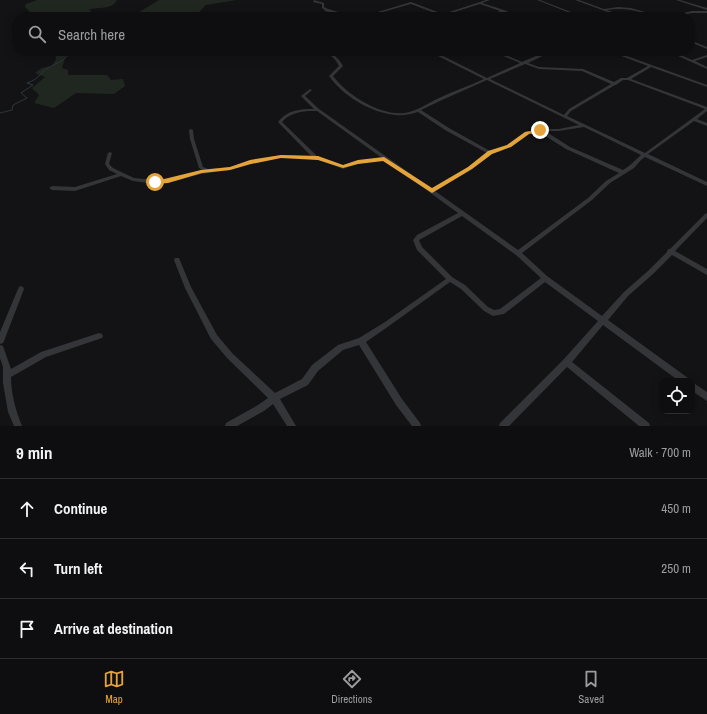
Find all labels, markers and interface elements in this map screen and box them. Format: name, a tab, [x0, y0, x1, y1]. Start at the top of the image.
search box	[12, 12, 695, 56]
icon: search	[26, 23, 48, 45]
text: Search here	[58, 24, 125, 45]
route end	[531, 121, 549, 139]
route start	[146, 173, 164, 191]
map controls	[659, 378, 695, 414]
button: locate	[659, 378, 695, 414]
text: 9 min	[16, 441, 52, 464]
text: Walk · 700 m	[629, 444, 691, 461]
icon: ahead	[16, 498, 38, 520]
text: Continue	[54, 498, 107, 519]
text: 450 m	[661, 500, 691, 517]
icon: left	[16, 558, 38, 580]
text: Turn left	[54, 558, 102, 579]
text: 250 m	[661, 560, 691, 577]
icon: arrive	[16, 618, 38, 640]
text: Arrive at destination	[54, 618, 173, 639]
tab: Map	[103, 668, 125, 706]
tab: Directions	[331, 668, 372, 706]
tab: Saved	[578, 668, 604, 706]

